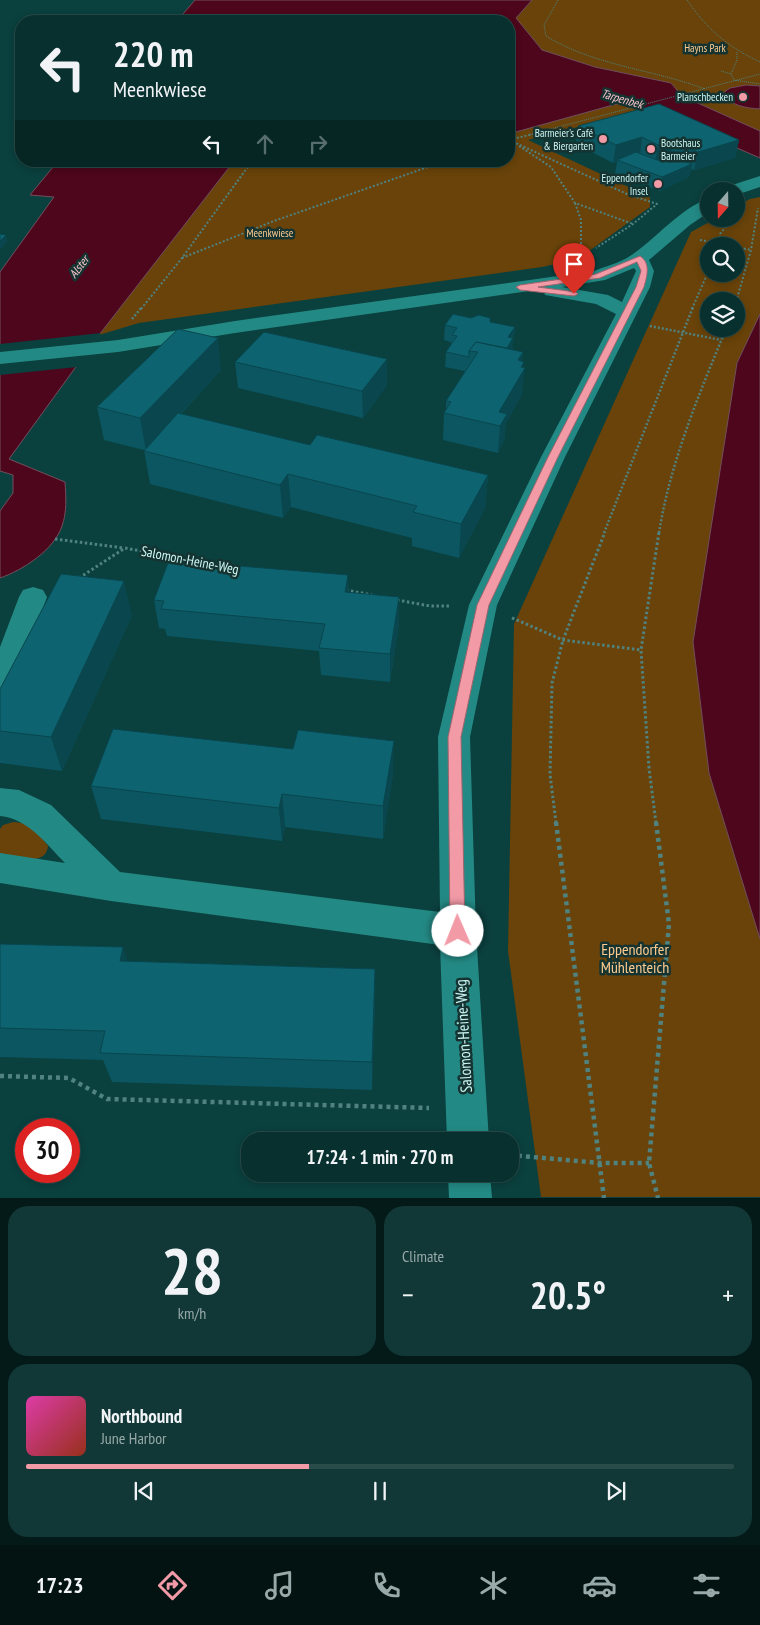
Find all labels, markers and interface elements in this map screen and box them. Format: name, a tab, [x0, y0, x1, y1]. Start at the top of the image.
text: 220 m	[113, 31, 194, 77]
icon: left	[30, 35, 95, 100]
park label: Hayns Park	[684, 41, 727, 55]
text: Meenkwiese	[113, 75, 207, 103]
water label: Tarpenbek	[600, 85, 646, 112]
place label: Planschbecken	[677, 90, 733, 104]
marker: Planschbecken	[737, 91, 749, 103]
place label: Barmeier's Café & Biergarten	[535, 126, 593, 153]
icon: left	[198, 130, 226, 158]
icon: ahead	[251, 130, 279, 158]
icon: right	[304, 130, 332, 158]
marker: Barmeier's Café & Biergarten	[597, 133, 609, 145]
place label: Bootshaus Barmeier	[661, 136, 700, 163]
marker: Bootshaus Barmeier	[645, 143, 657, 155]
place label: Eppendorfer Insel	[602, 171, 648, 198]
marker: Eppendorfer Insel	[652, 178, 664, 190]
north arrow	[700, 182, 745, 228]
map controls	[700, 182, 745, 337]
park label: Meenkwiese	[247, 226, 294, 240]
button: search	[700, 237, 745, 282]
pin	[553, 243, 595, 294]
icon: arrive	[560, 250, 588, 278]
water label: Alster	[65, 251, 93, 281]
button: layers	[700, 292, 745, 337]
street label: Salomon-Heine-Weg	[140, 542, 240, 578]
position arrow	[431, 904, 483, 956]
park label: Eppendorfer Mühlenteich	[601, 939, 669, 977]
street label: Salomon-Heine-Weg	[450, 979, 476, 1093]
speed limit sign: 30	[15, 1118, 80, 1183]
text: 17:24 · 1 min · 270 m	[307, 1145, 453, 1169]
text: 28	[161, 1228, 223, 1312]
text: Climate	[402, 1246, 444, 1266]
text: 20.5°	[530, 1270, 606, 1319]
text: −	[402, 1276, 414, 1313]
text: +	[722, 1276, 734, 1313]
text: km/h	[178, 1303, 206, 1323]
text: Northbound	[101, 1404, 182, 1428]
text: June Harbor	[101, 1428, 166, 1448]
icon: previous	[130, 1477, 158, 1505]
icon: pause	[366, 1477, 394, 1505]
icon: next	[602, 1477, 630, 1505]
icon: directions	[155, 1568, 190, 1603]
icon: music	[262, 1568, 297, 1603]
icon: phone	[369, 1568, 404, 1603]
icon: climate	[476, 1568, 511, 1603]
icon: car	[582, 1568, 617, 1603]
icon: filters	[689, 1568, 724, 1603]
text: 17:23	[36, 1571, 83, 1599]

